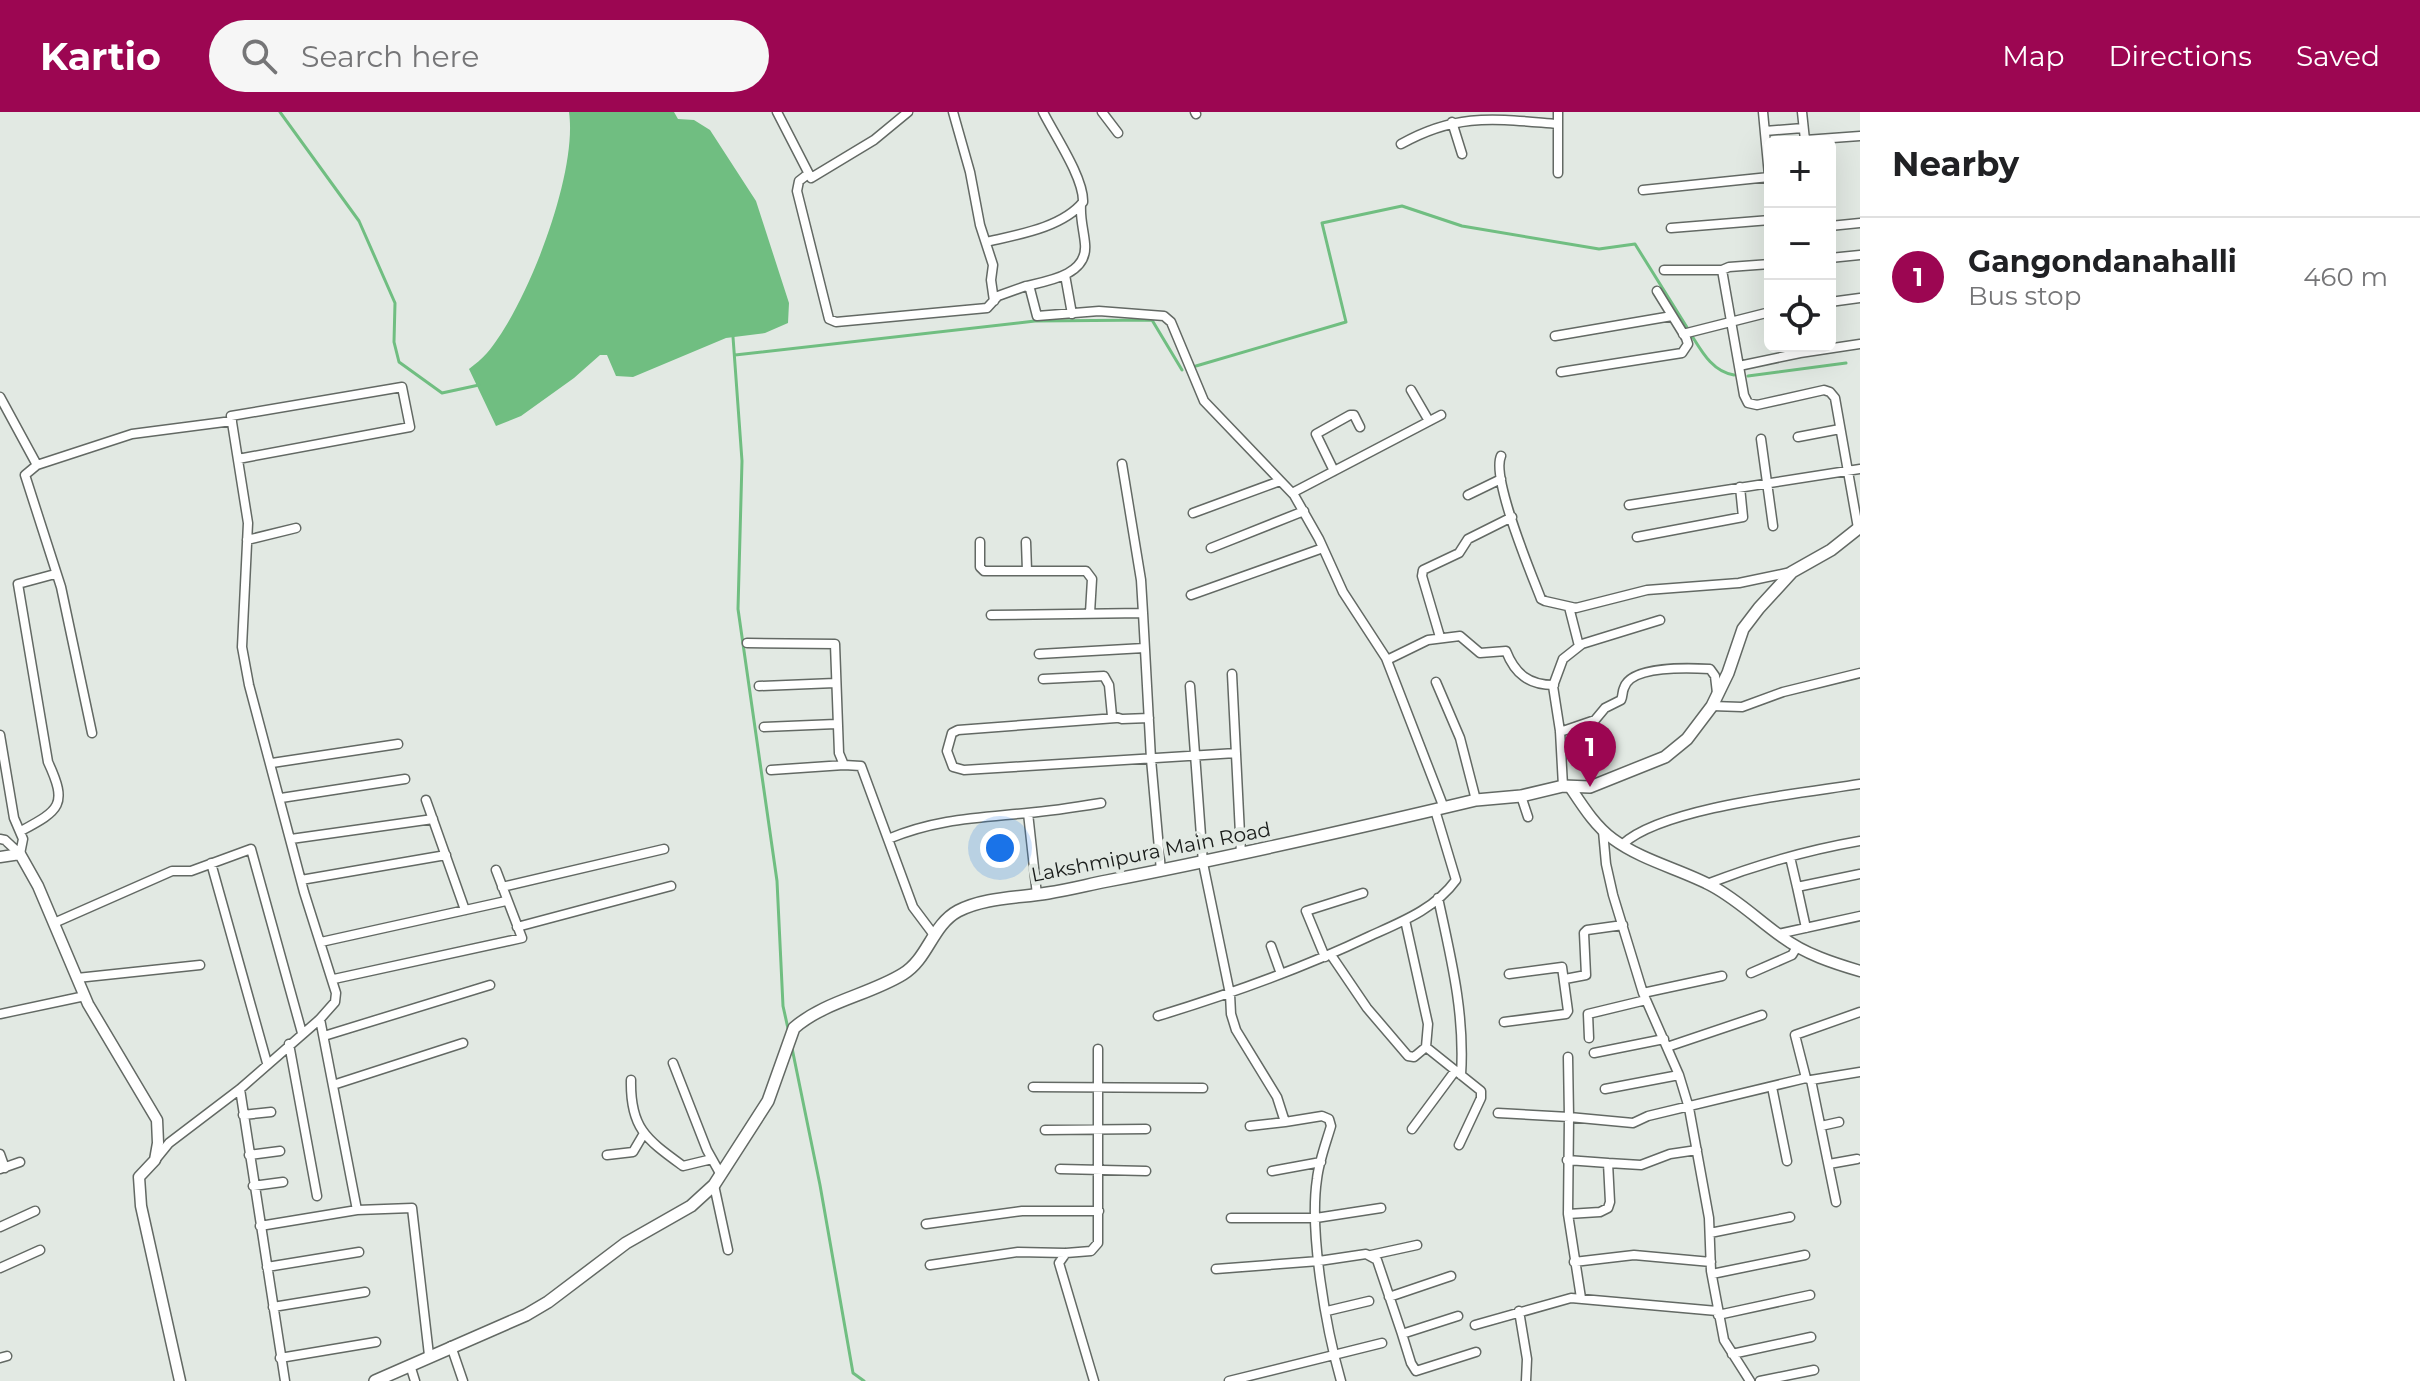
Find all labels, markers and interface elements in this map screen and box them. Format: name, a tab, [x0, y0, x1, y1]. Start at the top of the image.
search box	[209, 20, 769, 92]
text: Kartio	[40, 33, 161, 80]
icon: search	[237, 34, 281, 78]
text: Search here	[301, 38, 479, 75]
text: Map	[2002, 39, 2064, 73]
text: Directions	[2108, 39, 2252, 73]
text: Saved	[2296, 39, 2380, 73]
map controls	[1764, 136, 1836, 352]
button: +	[1764, 136, 1836, 208]
text: Nearby	[1892, 143, 2019, 185]
button: −	[1764, 208, 1836, 280]
text: Gangondanahalli	[1968, 243, 2237, 280]
text: 1	[1913, 261, 1923, 293]
text: 460 m	[2303, 261, 2388, 293]
button: locate	[1764, 280, 1836, 352]
text: Bus stop	[1968, 280, 2081, 312]
pin: 1	[1564, 721, 1616, 787]
street label: Lakshmipura Main Road	[1029, 817, 1273, 887]
your location	[980, 828, 1020, 868]

